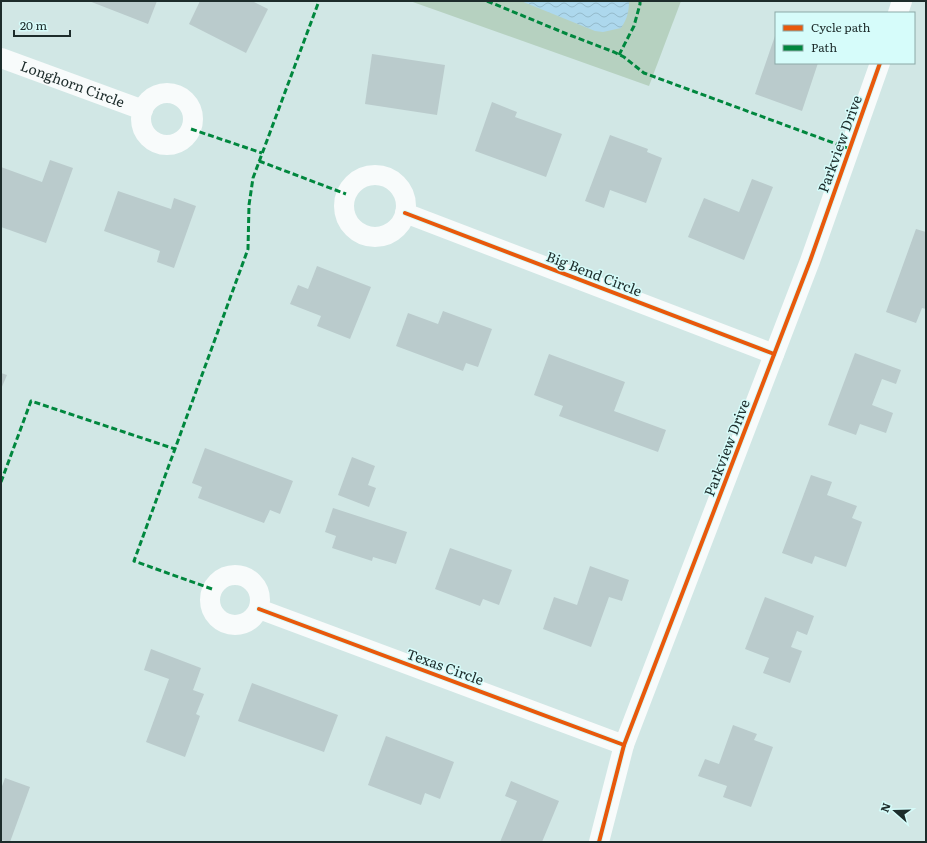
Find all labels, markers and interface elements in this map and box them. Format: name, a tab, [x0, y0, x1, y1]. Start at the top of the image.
scale bar	[14, 12, 70, 38]
legend	[775, 12, 915, 64]
text: 20 m	[20, 16, 47, 34]
text: Cycle path	[811, 18, 871, 36]
text: Path	[811, 38, 837, 56]
street label: Longhorn Circle	[18, 55, 128, 111]
street label: Parkview Drive	[812, 92, 866, 195]
street label: Big Bend Circle	[544, 246, 645, 301]
street label: Parkview Drive	[698, 396, 754, 499]
street label: Texas Circle	[404, 643, 487, 689]
north arrow	[875, 791, 915, 831]
text: N	[876, 800, 894, 814]

